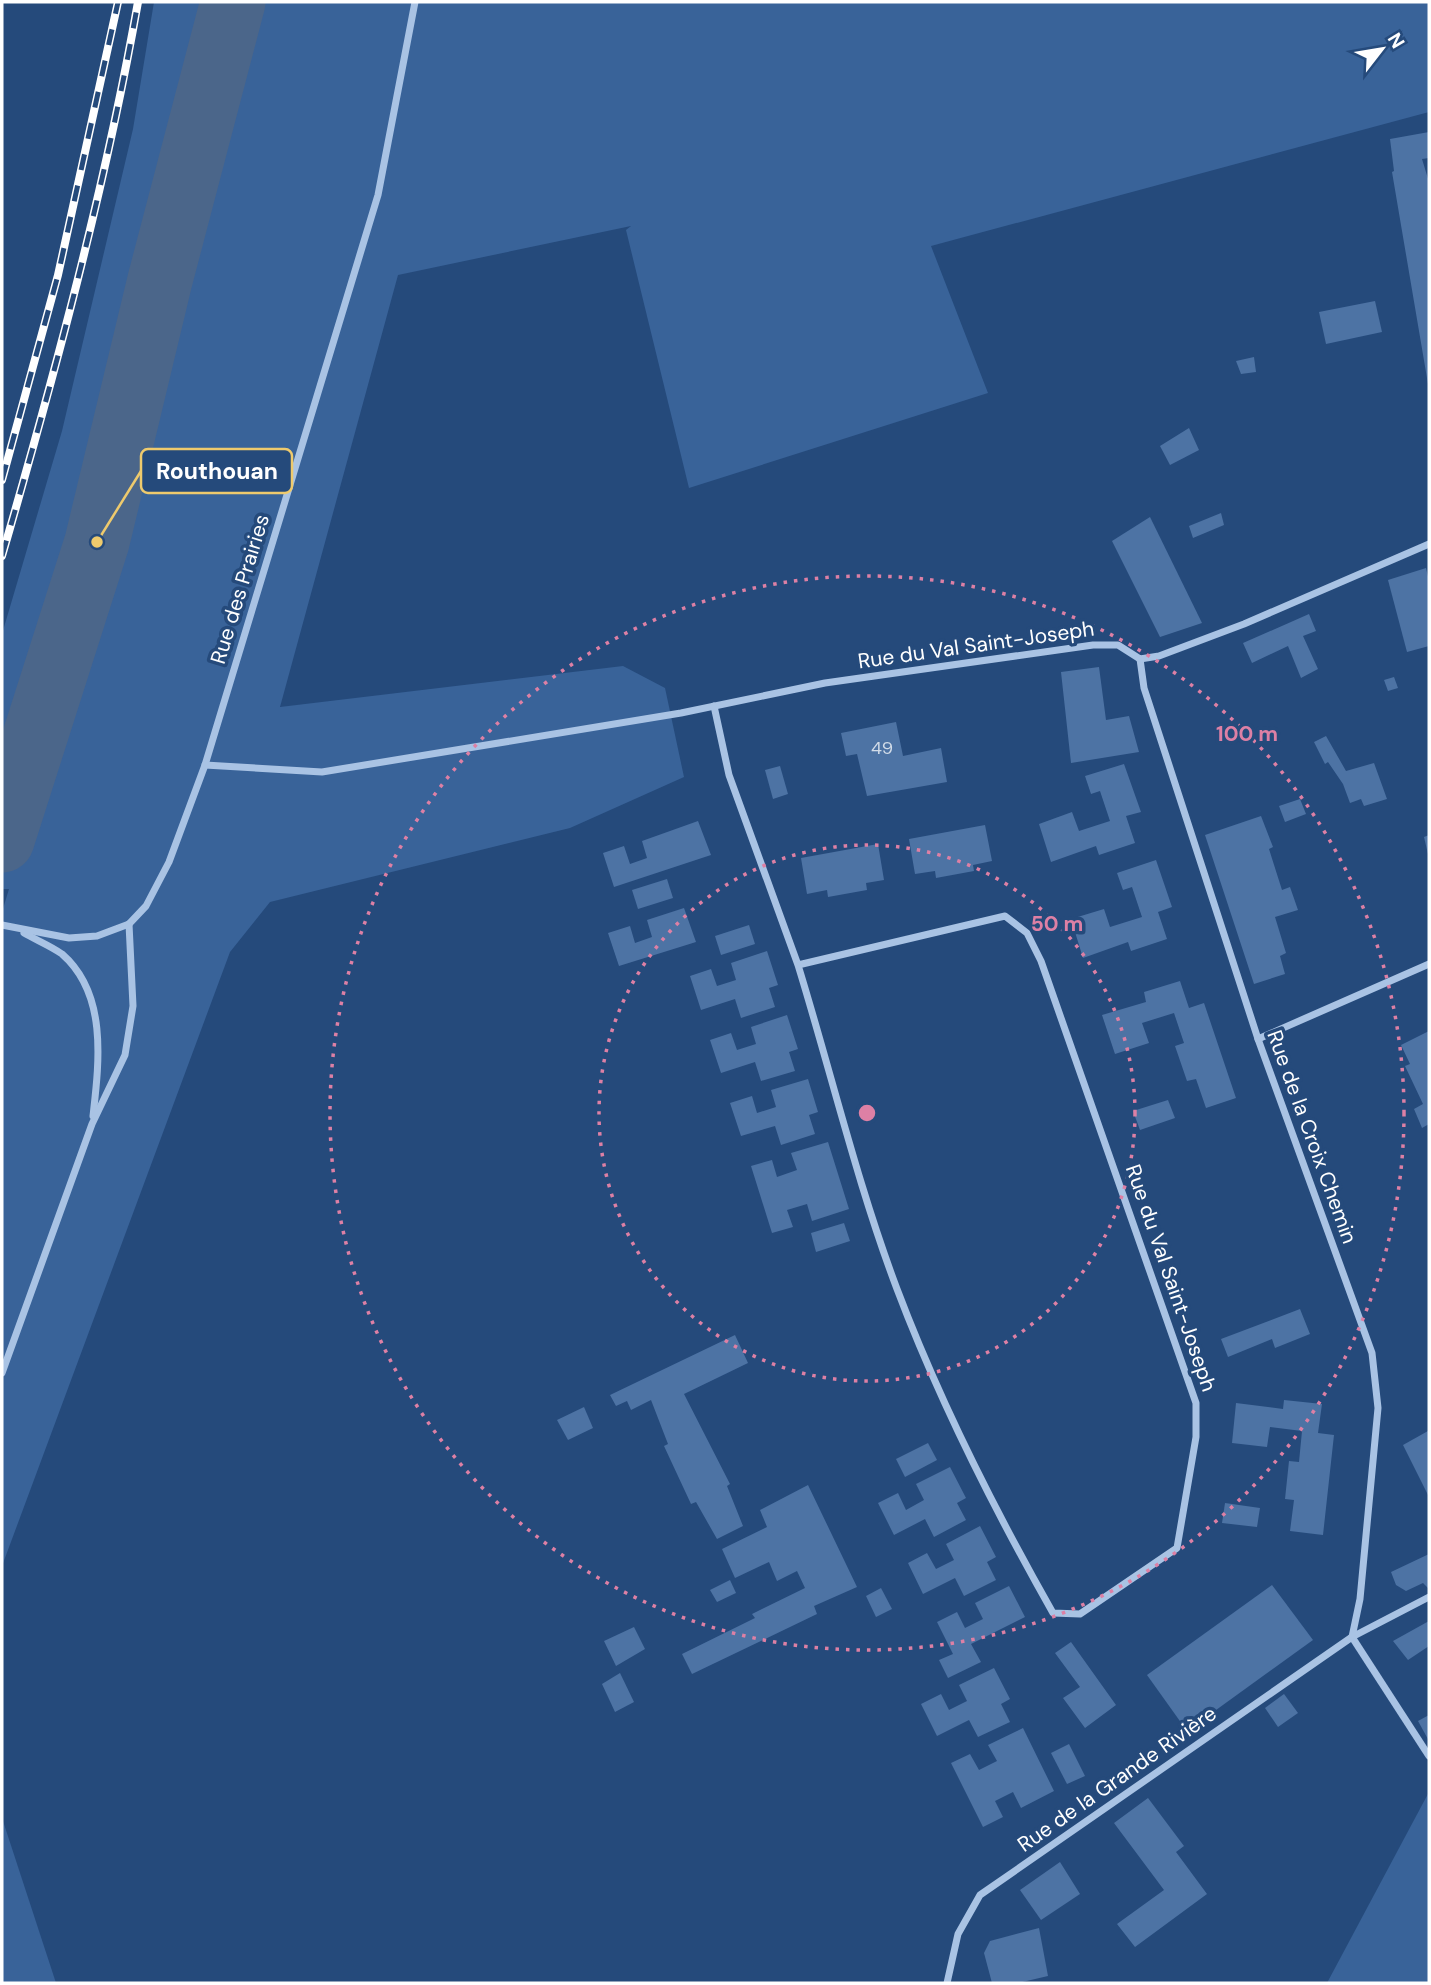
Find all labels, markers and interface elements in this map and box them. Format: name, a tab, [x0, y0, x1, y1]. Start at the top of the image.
north arrow	[1347, 14, 1417, 84]
text: N	[1382, 28, 1410, 53]
callout: Routhouan	[141, 449, 292, 493]
text: Routhouan	[156, 456, 278, 486]
street label: Rue des Prairies	[204, 511, 276, 667]
street label: Rue du Val Saint-Joseph	[856, 615, 1096, 675]
text: 100 m	[1216, 720, 1278, 748]
house number: 49	[871, 736, 893, 760]
text: 50 m	[1031, 910, 1083, 938]
street label: Rue de la Croix Chemin	[1260, 1026, 1364, 1248]
centre of rings	[855, 1101, 879, 1125]
street label: Rue du Val Saint-Joseph	[1119, 1161, 1223, 1395]
street label: Rue de la Grande Rivière	[1012, 1699, 1222, 1858]

